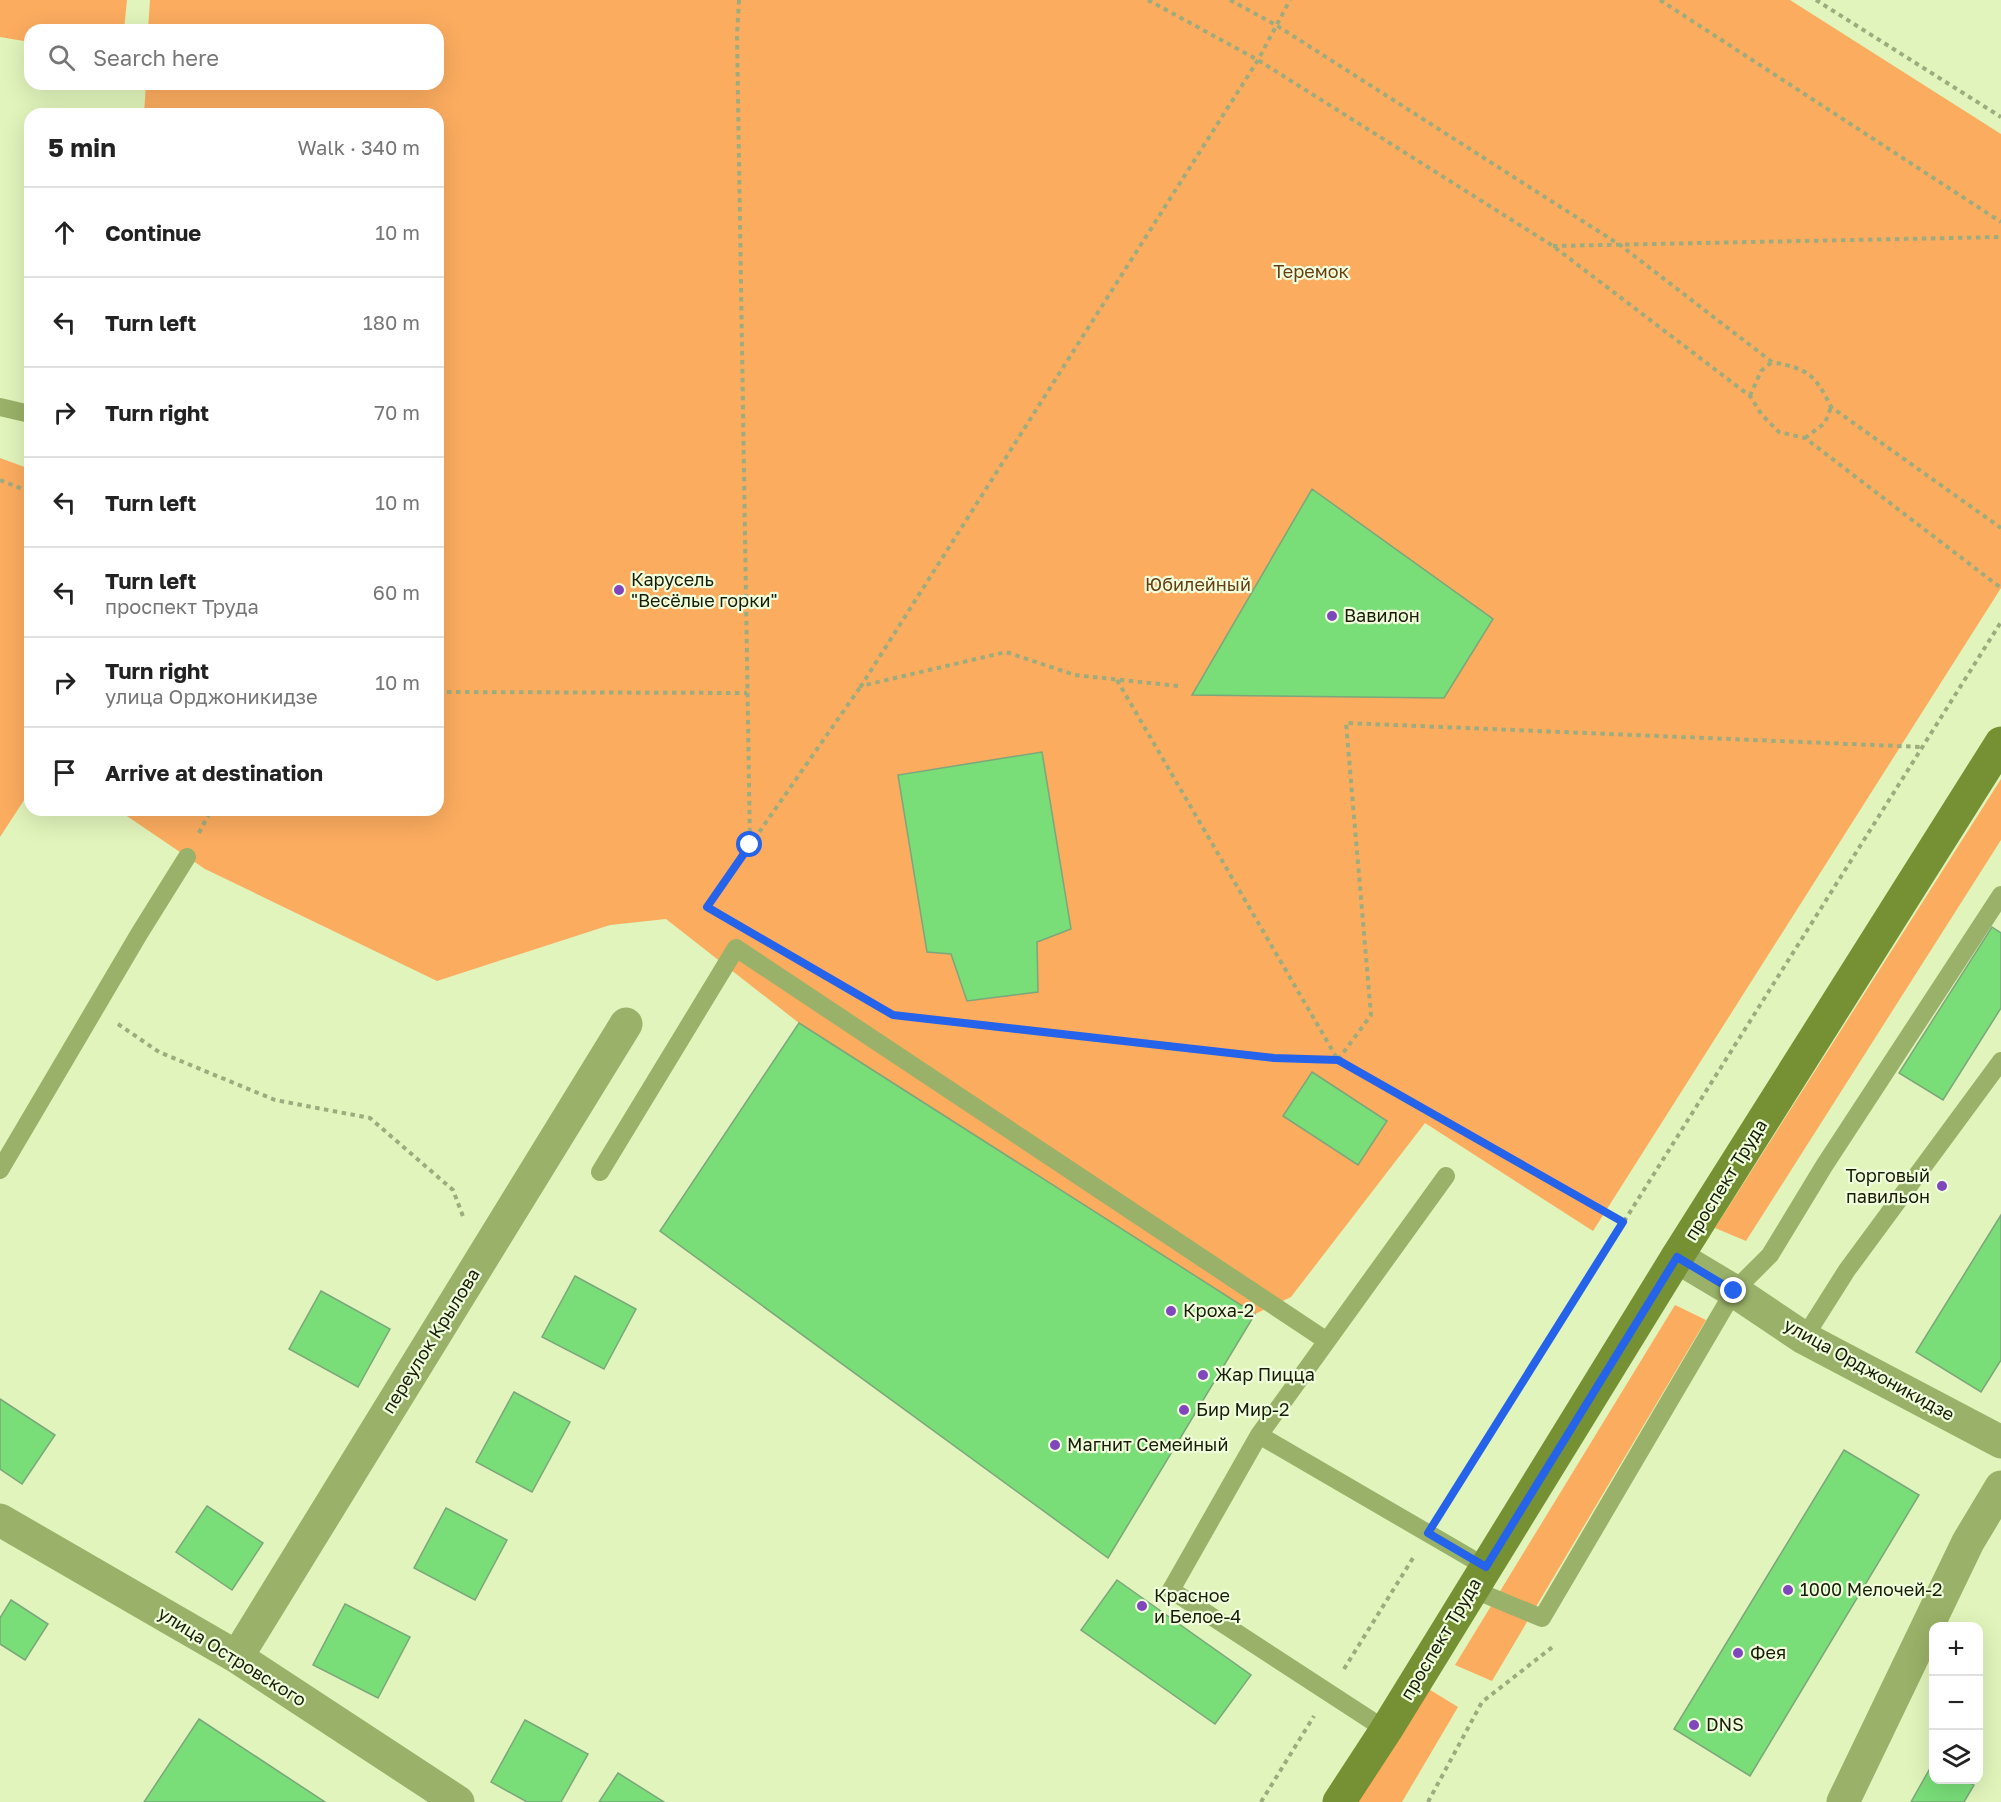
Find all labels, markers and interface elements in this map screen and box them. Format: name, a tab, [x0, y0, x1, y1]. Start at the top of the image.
search box	[24, 24, 444, 90]
icon: search	[45, 41, 78, 74]
text: Search here	[93, 44, 219, 71]
text: 5 min	[48, 132, 116, 163]
text: Walk · 340 m	[298, 135, 420, 159]
icon: ahead	[48, 216, 81, 249]
text: Continue	[105, 219, 201, 246]
text: 10 m	[375, 220, 420, 244]
park label: Теремок	[1273, 260, 1349, 282]
icon: left	[48, 306, 81, 339]
text: Turn left	[105, 309, 196, 336]
text: 180 m	[363, 310, 420, 334]
icon: right	[48, 396, 81, 429]
text: Turn right	[105, 399, 209, 426]
text: 70 m	[374, 400, 420, 424]
icon: left	[48, 486, 81, 519]
text: Turn left	[105, 489, 196, 516]
text: 10 m	[375, 490, 420, 514]
text: Turn left	[105, 567, 196, 594]
place label: Карусель "Весёлые горки"	[631, 568, 778, 611]
park label: Юбилейный	[1145, 573, 1251, 595]
icon: left	[48, 576, 81, 609]
text: 60 m	[373, 580, 420, 604]
marker: Карусель "Весёлые горки"	[612, 583, 626, 597]
text: проспект Труда	[105, 594, 259, 618]
place label: Вавилон	[1344, 604, 1420, 626]
marker: Вавилон	[1325, 609, 1339, 623]
text: Turn right	[105, 657, 209, 684]
icon: right	[48, 666, 81, 699]
text: 10 m	[375, 670, 420, 694]
text: улица Орджоникидзе	[105, 684, 318, 708]
icon: arrive	[48, 756, 81, 789]
text: Arrive at destination	[105, 759, 323, 786]
route start	[736, 831, 762, 857]
street label: проспект Труда	[1679, 1115, 1771, 1244]
place label: Торговый павильон	[1845, 1164, 1930, 1207]
marker: Торговый павильон	[1935, 1179, 1949, 1193]
street label: переулок Крылова	[377, 1264, 484, 1417]
route end	[1720, 1277, 1746, 1303]
place label: Кроха-2	[1183, 1299, 1254, 1321]
marker: Кроха-2	[1164, 1304, 1178, 1318]
street label: улица Орджоникидзе	[1780, 1313, 1959, 1425]
place label: Жар Пицца	[1215, 1363, 1315, 1385]
marker: Жар Пицца	[1196, 1368, 1210, 1382]
place label: Бир Мир-2	[1196, 1398, 1289, 1420]
marker: Бир Мир-2	[1177, 1403, 1191, 1417]
place label: Магнит Семейный	[1067, 1433, 1228, 1455]
marker: Магнит Семейный	[1048, 1438, 1062, 1452]
street label: проспект Труда	[1395, 1573, 1485, 1703]
place label: 1000 Мелочей-2	[1800, 1578, 1942, 1600]
marker: 1000 Мелочей-2	[1781, 1583, 1795, 1597]
place label: Красное и Белое-4	[1154, 1584, 1241, 1627]
marker: Красное и Белое-4	[1135, 1599, 1149, 1613]
street label: улица Островского	[154, 1602, 311, 1711]
map controls	[1929, 1622, 1983, 1784]
button: +	[1929, 1622, 1983, 1676]
place label: Фея	[1750, 1641, 1786, 1663]
marker: Фея	[1731, 1646, 1745, 1660]
button: −	[1929, 1676, 1983, 1730]
place label: DNS	[1706, 1713, 1744, 1735]
marker: DNS	[1687, 1718, 1701, 1732]
button: layers	[1929, 1730, 1983, 1784]

